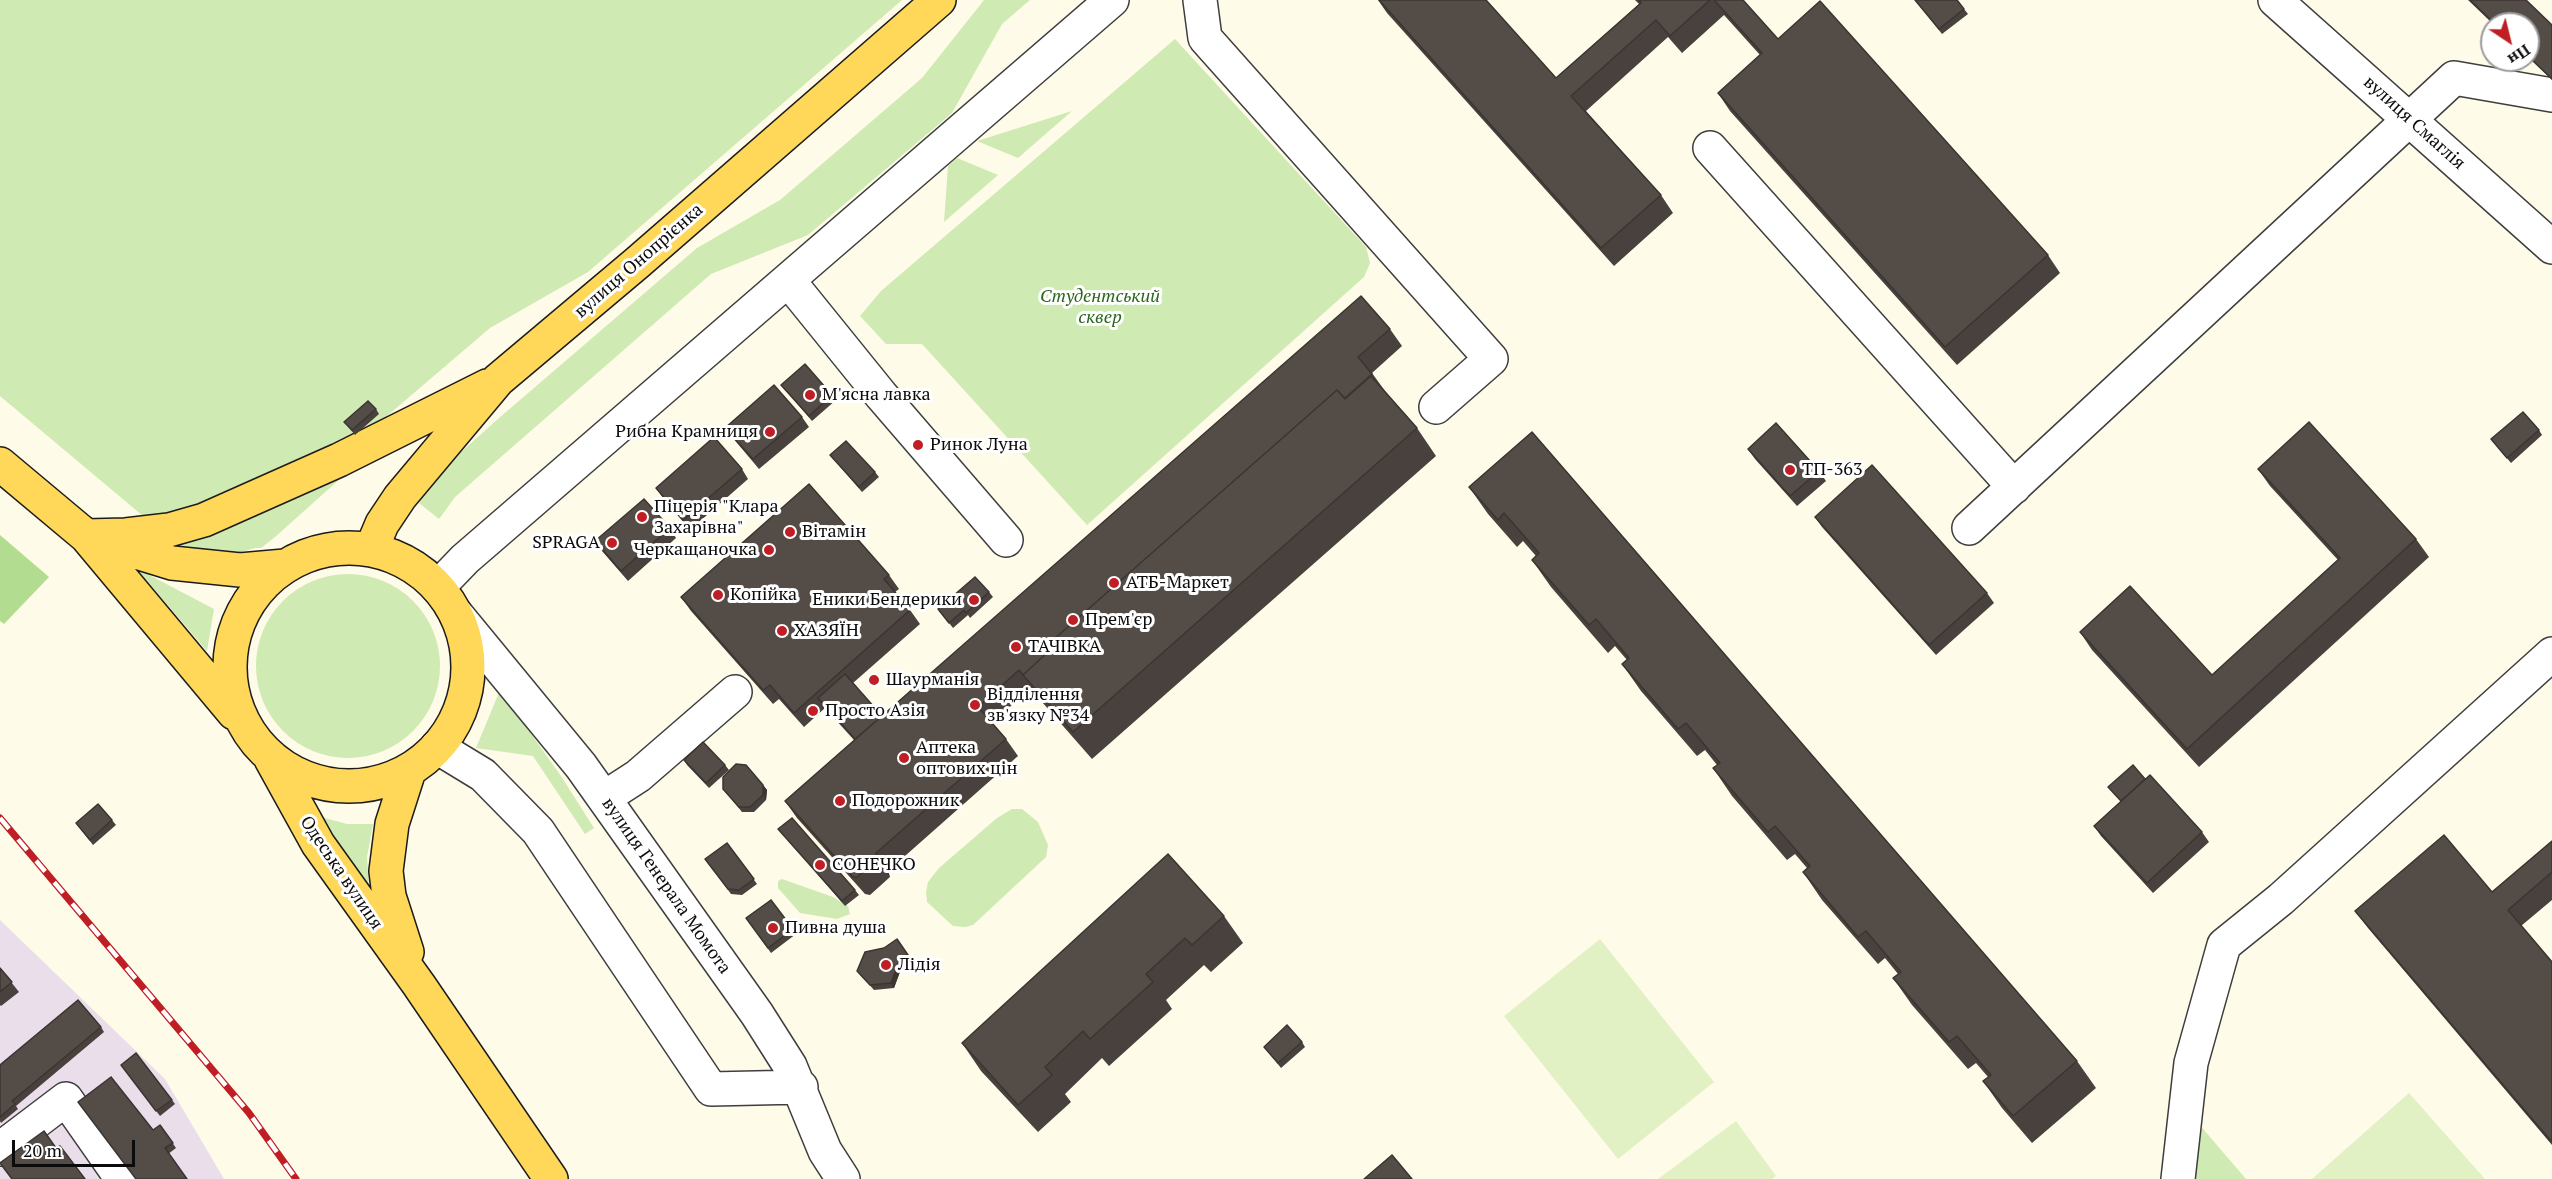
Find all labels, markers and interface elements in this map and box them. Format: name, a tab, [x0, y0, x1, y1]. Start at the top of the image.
north arrow	[2480, 12, 2540, 72]
text: Пн	[2504, 40, 2535, 71]
street label: вулиця Смаглія	[2359, 72, 2469, 174]
street label: вулиця Онопрієнка	[570, 199, 708, 323]
park label: Студентський сквер	[1040, 286, 1160, 328]
place label: М'ясна лавка	[822, 384, 931, 406]
marker: М'ясна лавка	[803, 388, 817, 402]
place label: Рибна Крамниця	[615, 421, 758, 443]
marker: Рибна Крамниця	[763, 425, 777, 439]
place label: Ринок Луна	[930, 434, 1028, 456]
marker: Ринок Луна	[911, 438, 925, 452]
place label: ТП-363	[1802, 459, 1862, 481]
marker: ТП-363	[1783, 463, 1797, 477]
place label: Піцерія "Клара Захарівна"	[654, 496, 779, 538]
marker: Піцерія "Клара Захарівна"	[635, 510, 649, 524]
place label: Вітамін	[802, 521, 866, 543]
marker: Вітамін	[783, 525, 797, 539]
place label: SPRAGA	[532, 532, 600, 554]
marker: SPRAGA	[605, 536, 619, 550]
place label: Черкащаночка	[634, 539, 757, 561]
marker: Черкащаночка	[762, 543, 776, 557]
place label: АТБ-Маркет	[1126, 572, 1229, 594]
marker: АТБ-Маркет	[1107, 576, 1121, 590]
place label: Копійка	[730, 584, 797, 606]
marker: Копійка	[711, 588, 725, 602]
place label: Еники Бендерики	[812, 589, 962, 611]
marker: Еники Бендерики	[967, 593, 981, 607]
place label: Прем'єр	[1085, 609, 1152, 631]
marker: Прем'єр	[1066, 613, 1080, 627]
place label: ХАЗЯЇН	[794, 620, 859, 642]
marker: ХАЗЯЇН	[775, 624, 789, 638]
place label: ТАЧІВКА	[1028, 636, 1101, 658]
marker: ТАЧІВКА	[1009, 640, 1023, 654]
place label: Шаурманія	[886, 669, 979, 691]
marker: Шаурманія	[867, 673, 881, 687]
place label: Відділення зв'язку №34	[987, 684, 1089, 726]
marker: Відділення зв'язку №34	[968, 698, 982, 712]
place label: Просто Азія	[825, 700, 925, 722]
marker: Просто Азія	[806, 704, 820, 718]
place label: Аптека оптових цін	[916, 737, 1018, 780]
marker: Аптека оптових цін	[897, 751, 911, 765]
place label: Подорожник	[852, 790, 959, 812]
street label: вулиця Генерала Момота	[597, 794, 735, 978]
marker: Подорожник	[833, 794, 847, 808]
street label: Одеська вулиця	[295, 812, 387, 934]
place label: СОНЕЧКО	[832, 854, 916, 876]
marker: СОНЕЧКО	[813, 858, 827, 872]
place label: Пивна душа	[785, 917, 886, 939]
marker: Пивна душа	[766, 921, 780, 935]
place label: Лідія	[898, 954, 940, 976]
marker: Лідія	[879, 958, 893, 972]
scale bar	[15, 1128, 138, 1166]
text: 20 m	[23, 1138, 62, 1162]

